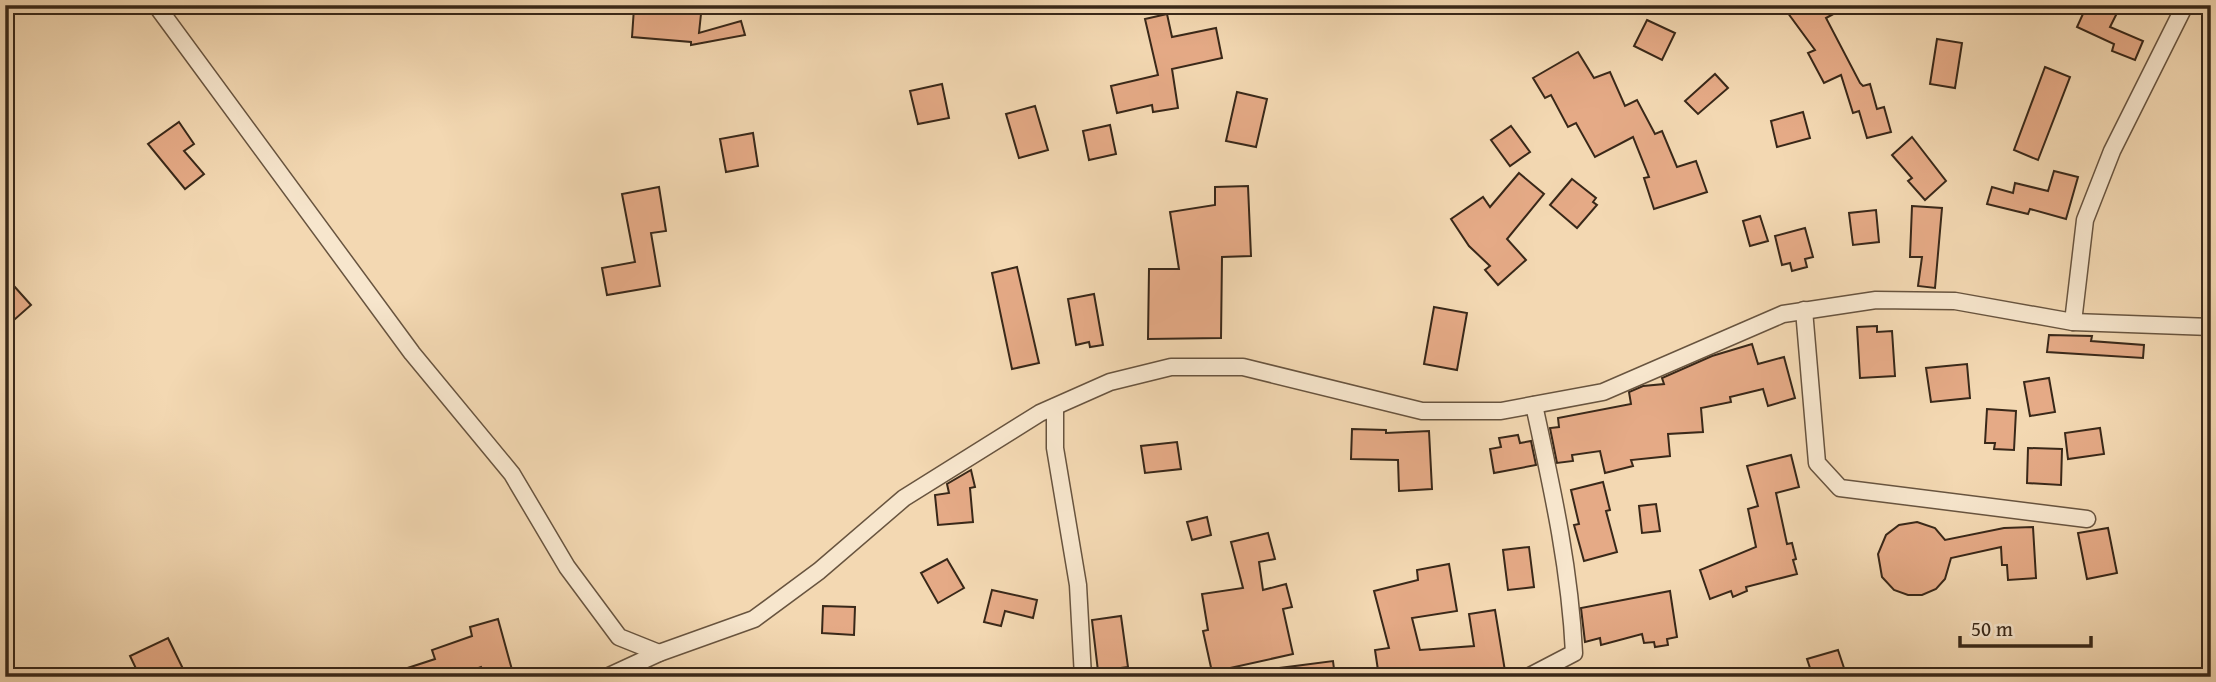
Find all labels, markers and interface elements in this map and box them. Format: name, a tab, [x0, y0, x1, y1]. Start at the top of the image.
scale bar	[1960, 605, 2092, 649]
text: 50 m	[1971, 613, 2013, 644]

